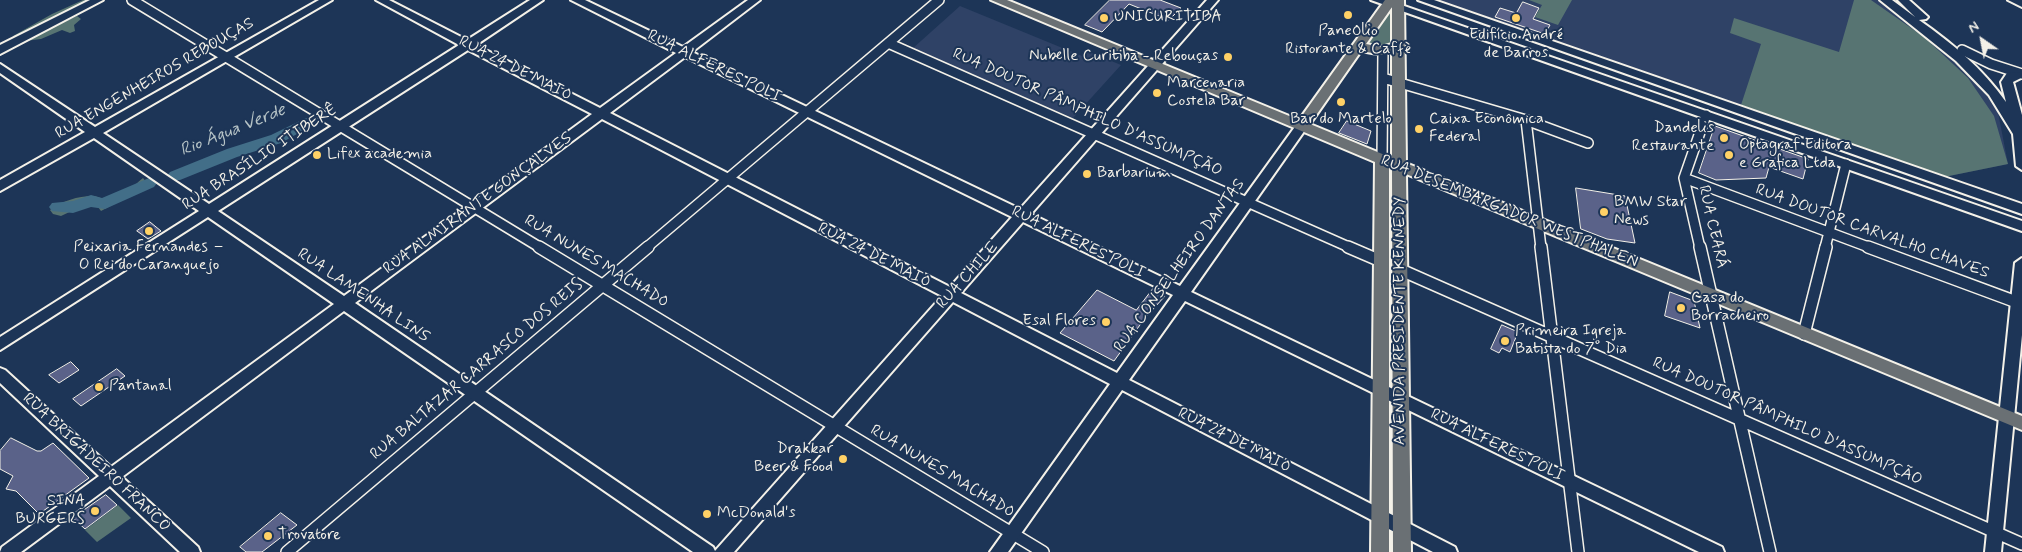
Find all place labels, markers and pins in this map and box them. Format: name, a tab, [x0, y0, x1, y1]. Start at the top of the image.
place label: UNICURITIBA	[1114, 8, 1222, 28]
marker: PaneOlio Ristorante & Caffè	[1342, 9, 1354, 21]
marker: UNICURITIBA	[1098, 12, 1110, 24]
marker: Edifício André de Barros	[1510, 12, 1522, 24]
place label: PaneOlio Ristorante & Caffè	[1285, 22, 1411, 60]
place label: Edifício André de Barros	[1469, 26, 1563, 64]
place label: Nubelle Curitiba - Rebouças	[1029, 47, 1218, 67]
marker: Nubelle Curitiba - Rebouças	[1222, 51, 1234, 63]
place label: Marcenaria Costela Bar	[1167, 74, 1245, 112]
marker: Marcenaria Costela Bar	[1151, 87, 1163, 99]
marker: Bar do Martelo	[1335, 96, 1347, 108]
place label: Bar do Martelo	[1290, 110, 1392, 130]
place label: Caixa Econômica Federal	[1429, 110, 1544, 148]
place label: Dandelis Restaurante	[1632, 119, 1714, 157]
marker: Caixa Econômica Federal	[1413, 123, 1425, 135]
marker: Dandelis Restaurante	[1718, 132, 1730, 144]
place label: Optagraf Editora e Grafica Ltda	[1739, 136, 1852, 174]
place label: Lifex academia	[327, 145, 432, 165]
marker: Lifex academia	[311, 149, 323, 161]
marker: Optagraf Editora e Grafica Ltda	[1723, 149, 1735, 161]
place label: Barbarium	[1097, 164, 1171, 184]
marker: Barbarium	[1081, 168, 1093, 180]
place label: BMW Star News	[1614, 193, 1687, 231]
marker: BMW Star News	[1598, 206, 1610, 218]
marker: Peixaria Fernandes – O Rei do Caranguejo	[143, 225, 155, 237]
place label: Peixaria Fernandes – O Rei do Caranguejo	[73, 238, 225, 276]
place label: Casa do Borracheiro	[1691, 289, 1769, 327]
marker: Casa do Borracheiro	[1675, 302, 1687, 314]
place label: Esal Flores	[1023, 312, 1096, 332]
marker: Esal Flores	[1100, 316, 1112, 328]
place label: Primeira Igreja Batista do 7° Dia	[1515, 322, 1627, 360]
marker: Primeira Igreja Batista do 7° Dia	[1499, 335, 1511, 347]
place label: Pantanal	[109, 377, 172, 397]
marker: Pantanal	[93, 381, 105, 393]
place label: Drakkar Beer & Food	[754, 440, 833, 478]
marker: Drakkar Beer & Food	[837, 453, 849, 465]
place label: SINA BURGERS	[16, 492, 85, 530]
place label: McDonald's	[717, 504, 796, 524]
marker: SINA BURGERS	[89, 505, 101, 517]
marker: McDonald's	[701, 508, 713, 520]
place label: Trovatore	[278, 526, 341, 546]
marker: Trovatore	[262, 530, 274, 542]

